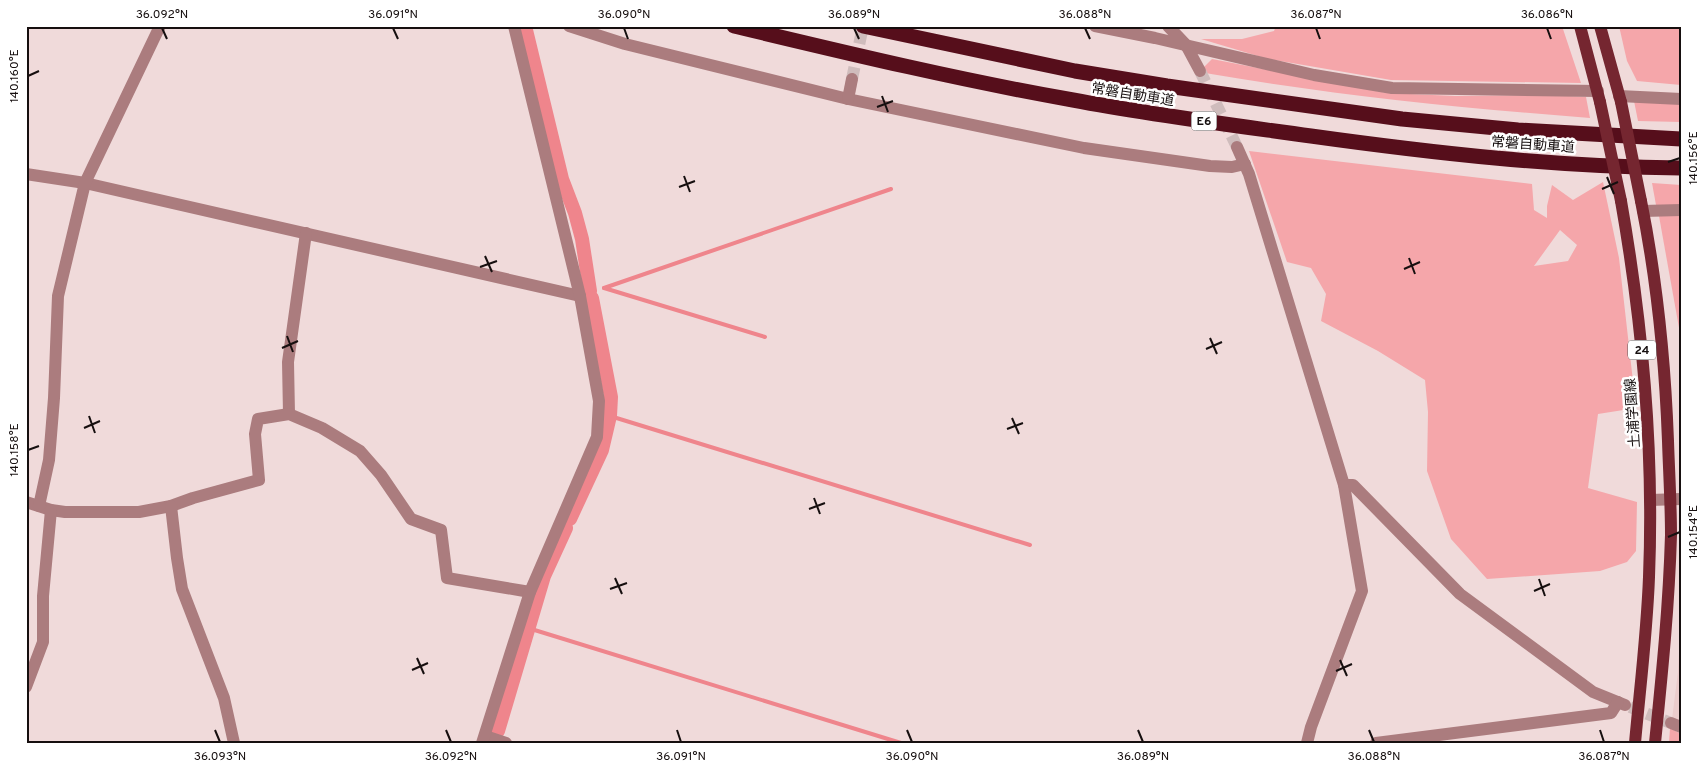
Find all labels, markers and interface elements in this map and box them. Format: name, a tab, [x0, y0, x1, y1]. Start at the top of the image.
text: 36.092°N	[136, 7, 188, 23]
text: 36.091°N	[368, 7, 418, 23]
text: 36.090°N	[598, 7, 650, 23]
text: 36.089°N	[828, 7, 880, 23]
text: 36.088°N	[1059, 7, 1111, 23]
text: 36.087°N	[1290, 7, 1342, 23]
text: 36.086°N	[1521, 7, 1573, 23]
text: 140.160°E	[7, 49, 23, 103]
street label: 常磐自動車道	[1090, 81, 1176, 110]
road number: E6	[1192, 112, 1216, 130]
text: 140.156°E	[1686, 131, 1702, 185]
street label: 常磐自動車道	[1490, 134, 1575, 157]
road number: 24	[1628, 340, 1656, 360]
street label: 土浦学園線	[1623, 377, 1644, 448]
text: 140.158°E	[7, 423, 23, 477]
text: 140.154°E	[1686, 505, 1702, 559]
text: 36.093°N	[194, 749, 246, 765]
text: 36.092°N	[425, 749, 477, 765]
text: 36.091°N	[656, 749, 706, 765]
text: 36.090°N	[886, 749, 938, 765]
text: 36.089°N	[1117, 749, 1169, 765]
text: 36.088°N	[1348, 749, 1400, 765]
text: 36.087°N	[1578, 749, 1630, 765]

